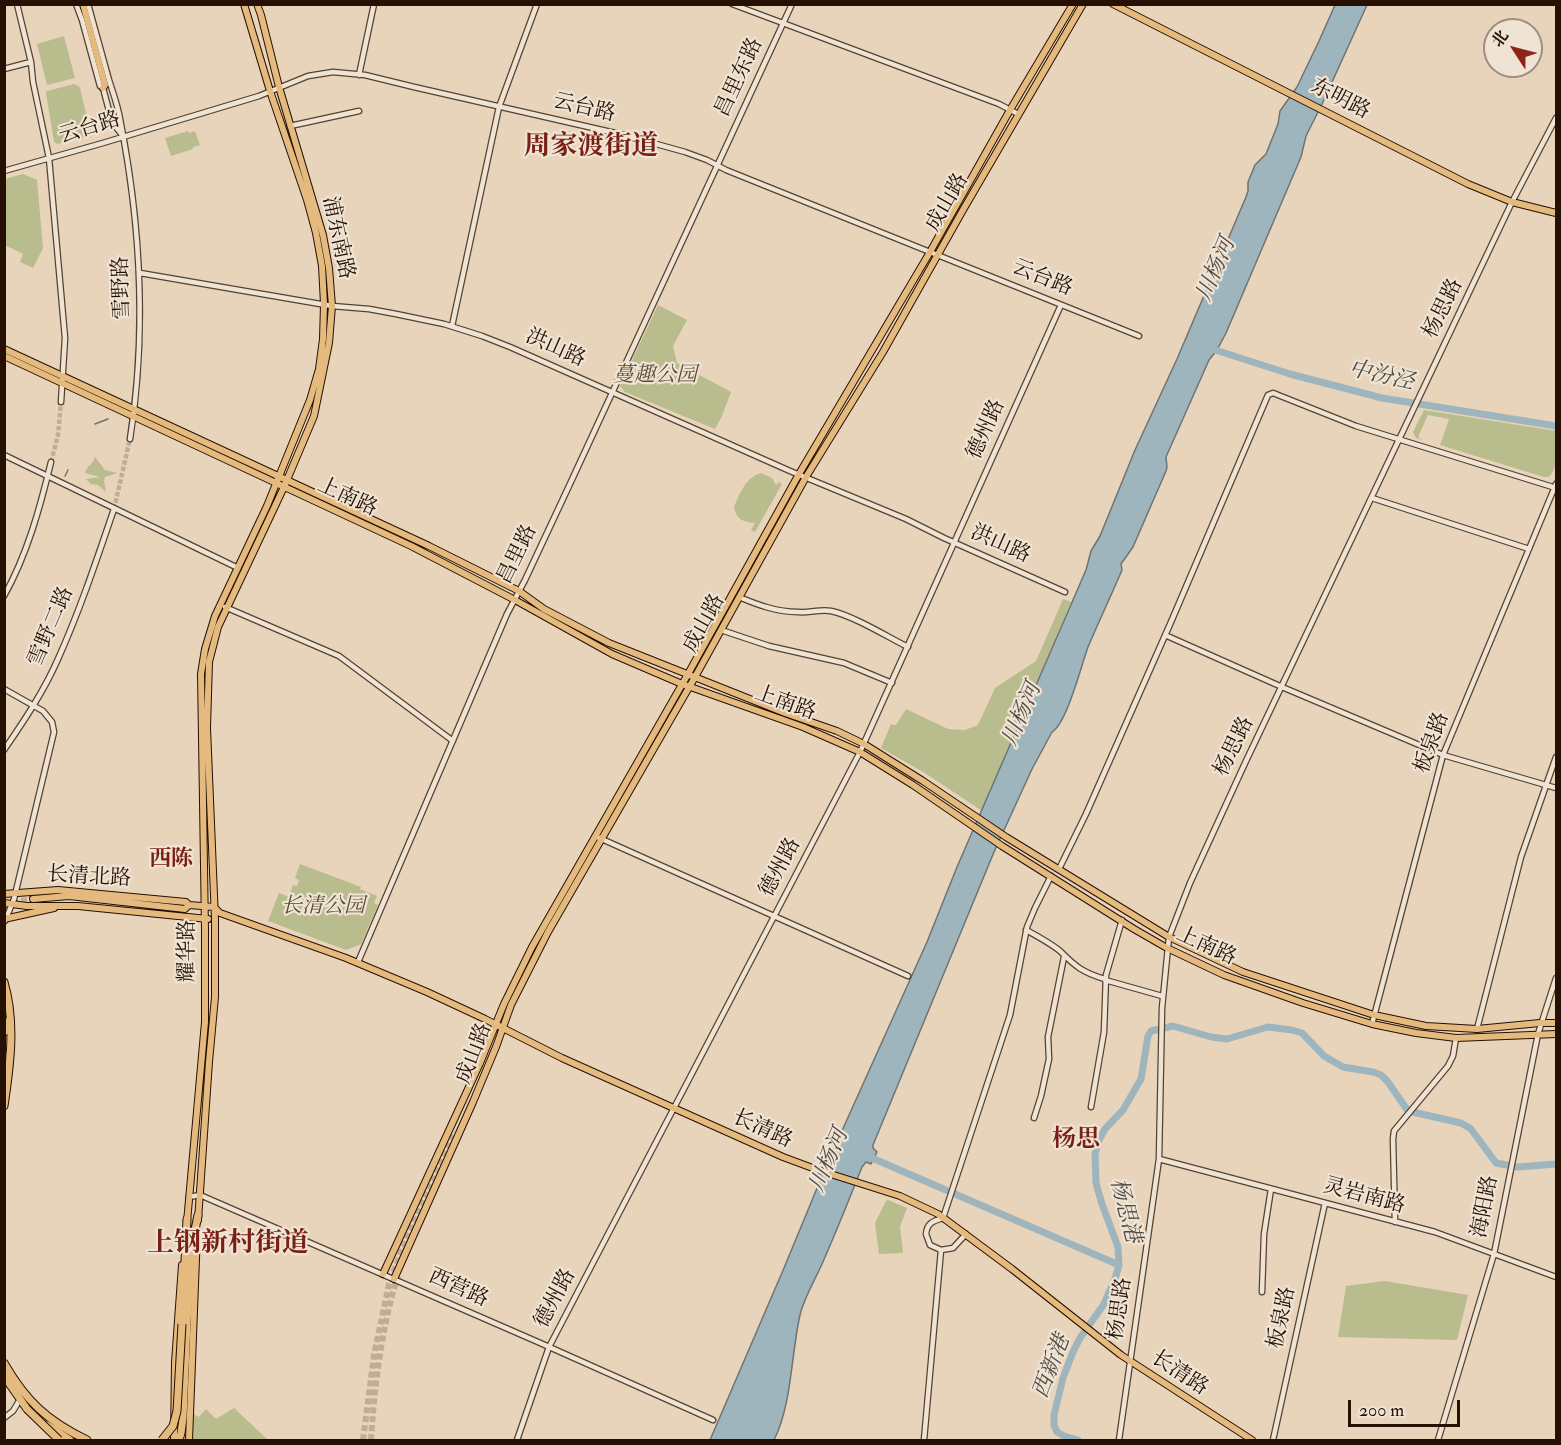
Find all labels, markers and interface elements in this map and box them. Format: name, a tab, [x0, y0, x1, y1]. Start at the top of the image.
north arrow	[1483, 18, 1543, 78]
text: 北	[1487, 26, 1513, 51]
street label: 昌里东路	[711, 35, 769, 121]
street label: 东明路	[1306, 74, 1374, 126]
street label: 云台路	[550, 90, 618, 128]
street label: 云台路	[56, 108, 124, 150]
district label: 周家渡街道	[524, 132, 658, 164]
street label: 成山路	[921, 169, 975, 237]
street label: 浦东南路	[316, 194, 358, 282]
water label: 川杨河	[1192, 234, 1242, 306]
street label: 雪野路	[109, 256, 137, 320]
street label: 云台路	[1008, 256, 1076, 302]
street label: 杨思路	[1419, 275, 1469, 343]
street label: 洪山路	[521, 325, 589, 373]
water label: 中汾泾	[1346, 357, 1416, 397]
park label: 蔓趣公园	[613, 363, 697, 389]
street label: 德州路	[963, 396, 1011, 464]
street label: 上南路	[313, 473, 381, 523]
street label: 昌里路	[493, 521, 543, 589]
street label: 洪山路	[966, 521, 1034, 569]
street label: 雪野二路	[24, 583, 80, 671]
street label: 成山路	[679, 590, 731, 658]
water label: 川杨河	[998, 679, 1048, 751]
street label: 上南路	[751, 681, 819, 727]
street label: 板泉路	[1410, 709, 1456, 777]
street label: 杨思路	[1210, 713, 1260, 781]
street label: 德州路	[755, 834, 807, 902]
district label: 西陈	[149, 847, 193, 873]
street label: 长清北路	[46, 863, 132, 893]
park label: 长清公园	[281, 894, 365, 920]
street label: 耀华路	[175, 920, 201, 982]
street label: 上南路	[1172, 922, 1240, 972]
street label: 成山路	[452, 1020, 498, 1088]
street label: 长清路	[728, 1106, 796, 1154]
water label: 川杨河	[805, 1125, 855, 1197]
district label: 杨思	[1052, 1127, 1100, 1155]
street label: 灵岩南路	[1320, 1174, 1408, 1220]
street label: 海阳路	[1468, 1174, 1504, 1240]
water label: 杨思港	[1103, 1176, 1145, 1246]
district label: 上钢新村街道	[147, 1229, 309, 1261]
street label: 西营路	[424, 1265, 492, 1313]
street label: 德州路	[530, 1265, 582, 1333]
street label: 杨思路	[1104, 1276, 1138, 1342]
street label: 板泉路	[1264, 1285, 1302, 1351]
water label: 西新港	[1029, 1331, 1077, 1403]
street label: 长清路	[1146, 1346, 1212, 1402]
scale bar	[1351, 1388, 1464, 1426]
text: 200 m	[1359, 1399, 1404, 1422]

